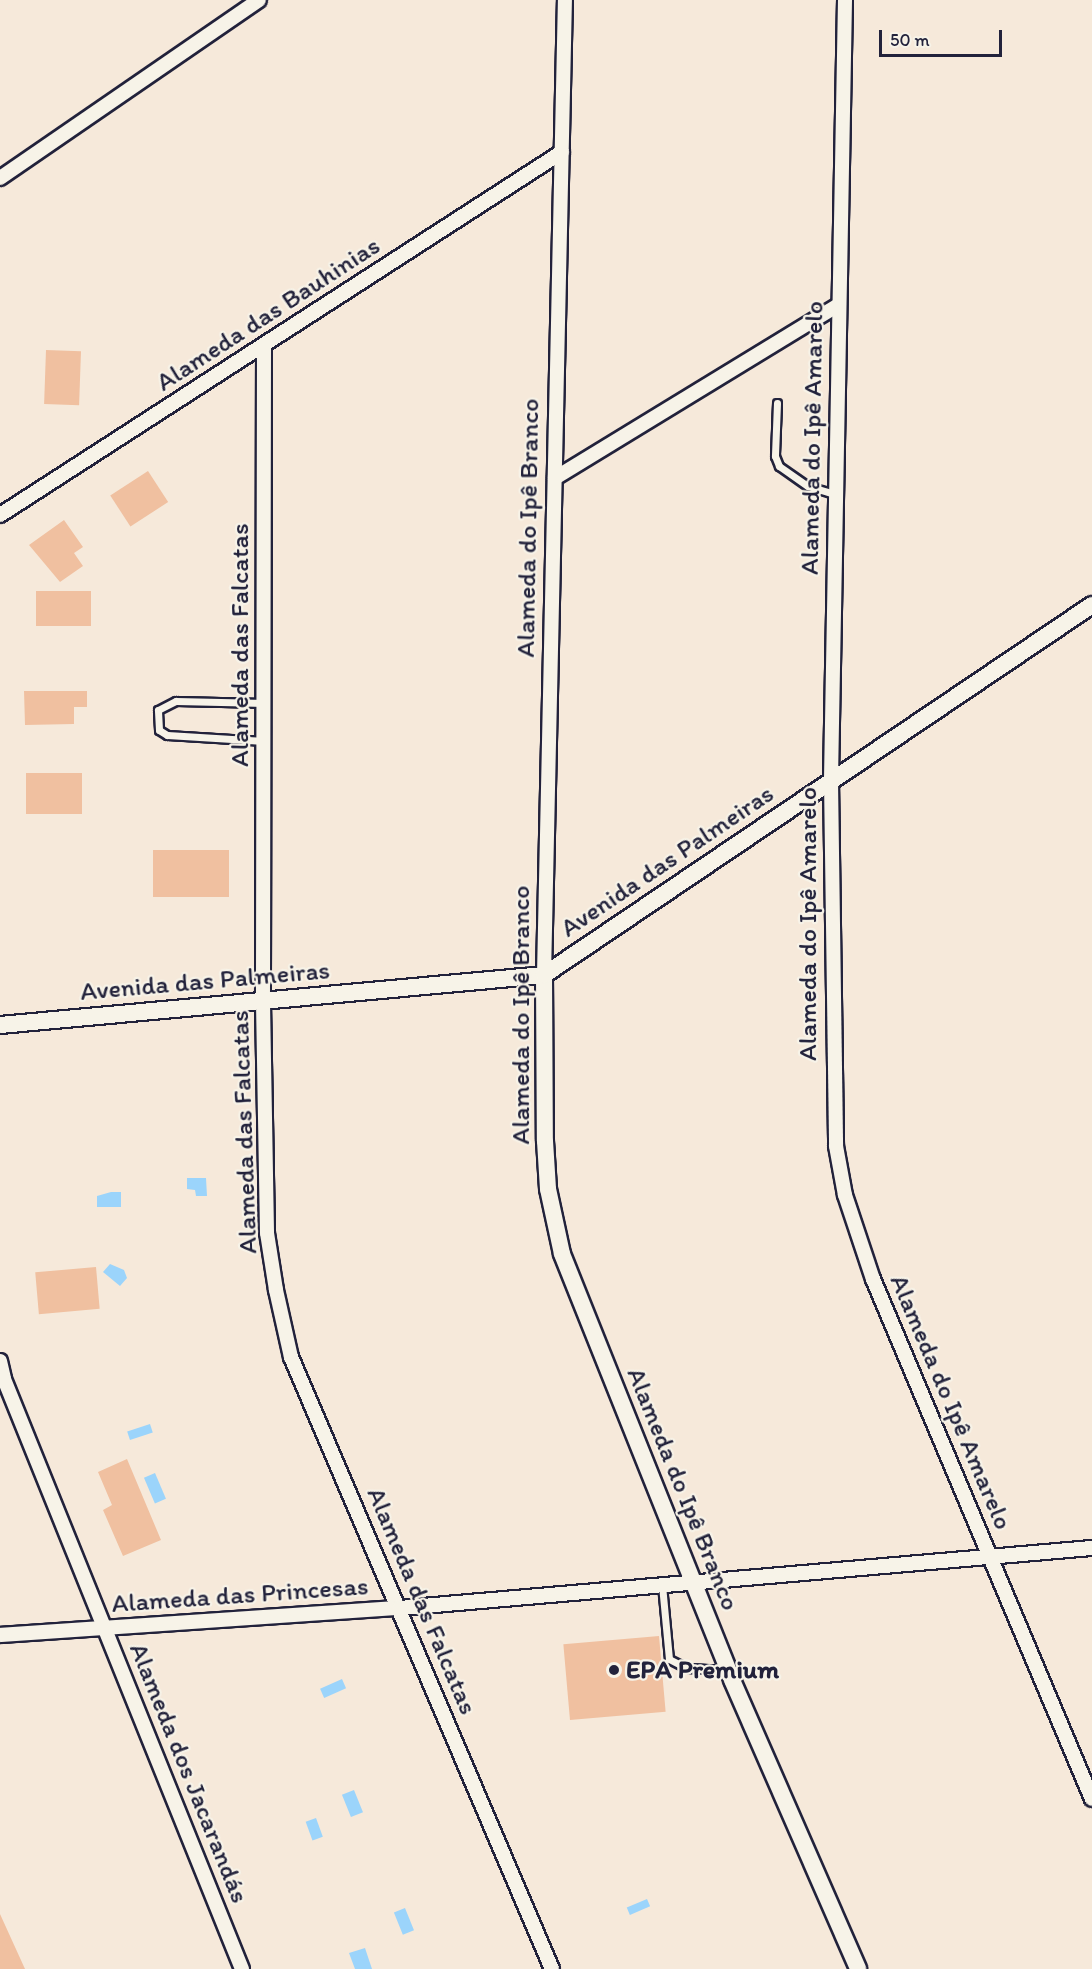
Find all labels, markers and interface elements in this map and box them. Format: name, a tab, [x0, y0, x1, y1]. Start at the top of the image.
scale bar	[882, 18, 1005, 56]
text: 50 m	[890, 29, 930, 51]
street label: Alameda das Bauhinias	[151, 230, 385, 398]
street label: Alameda do Ipê Amarelo	[794, 301, 830, 575]
street label: Alameda do Ipê Branco	[510, 398, 546, 658]
street label: Alameda das Falcatas	[224, 524, 256, 766]
street label: Avenida das Palmeiras	[555, 778, 779, 944]
street label: Alameda do Ipê Amarelo	[792, 787, 824, 1061]
street label: Alameda do Ipê Branco	[505, 885, 537, 1145]
street label: Avenida das Palmeiras	[79, 955, 331, 1007]
street label: Alameda das Falcatas	[224, 1010, 264, 1254]
street label: Alameda do Ipê Amarelo	[883, 1270, 1019, 1534]
street label: Alameda do Ipê Branco	[620, 1363, 746, 1615]
street label: Alameda das Falcatas	[360, 1483, 484, 1719]
street label: Alameda das Princesas	[111, 1570, 369, 1620]
street label: Alameda dos Jacarandás	[123, 1638, 255, 1908]
place label: EPA Premium	[626, 1654, 779, 1686]
marker: EPA Premium	[607, 1663, 621, 1677]

